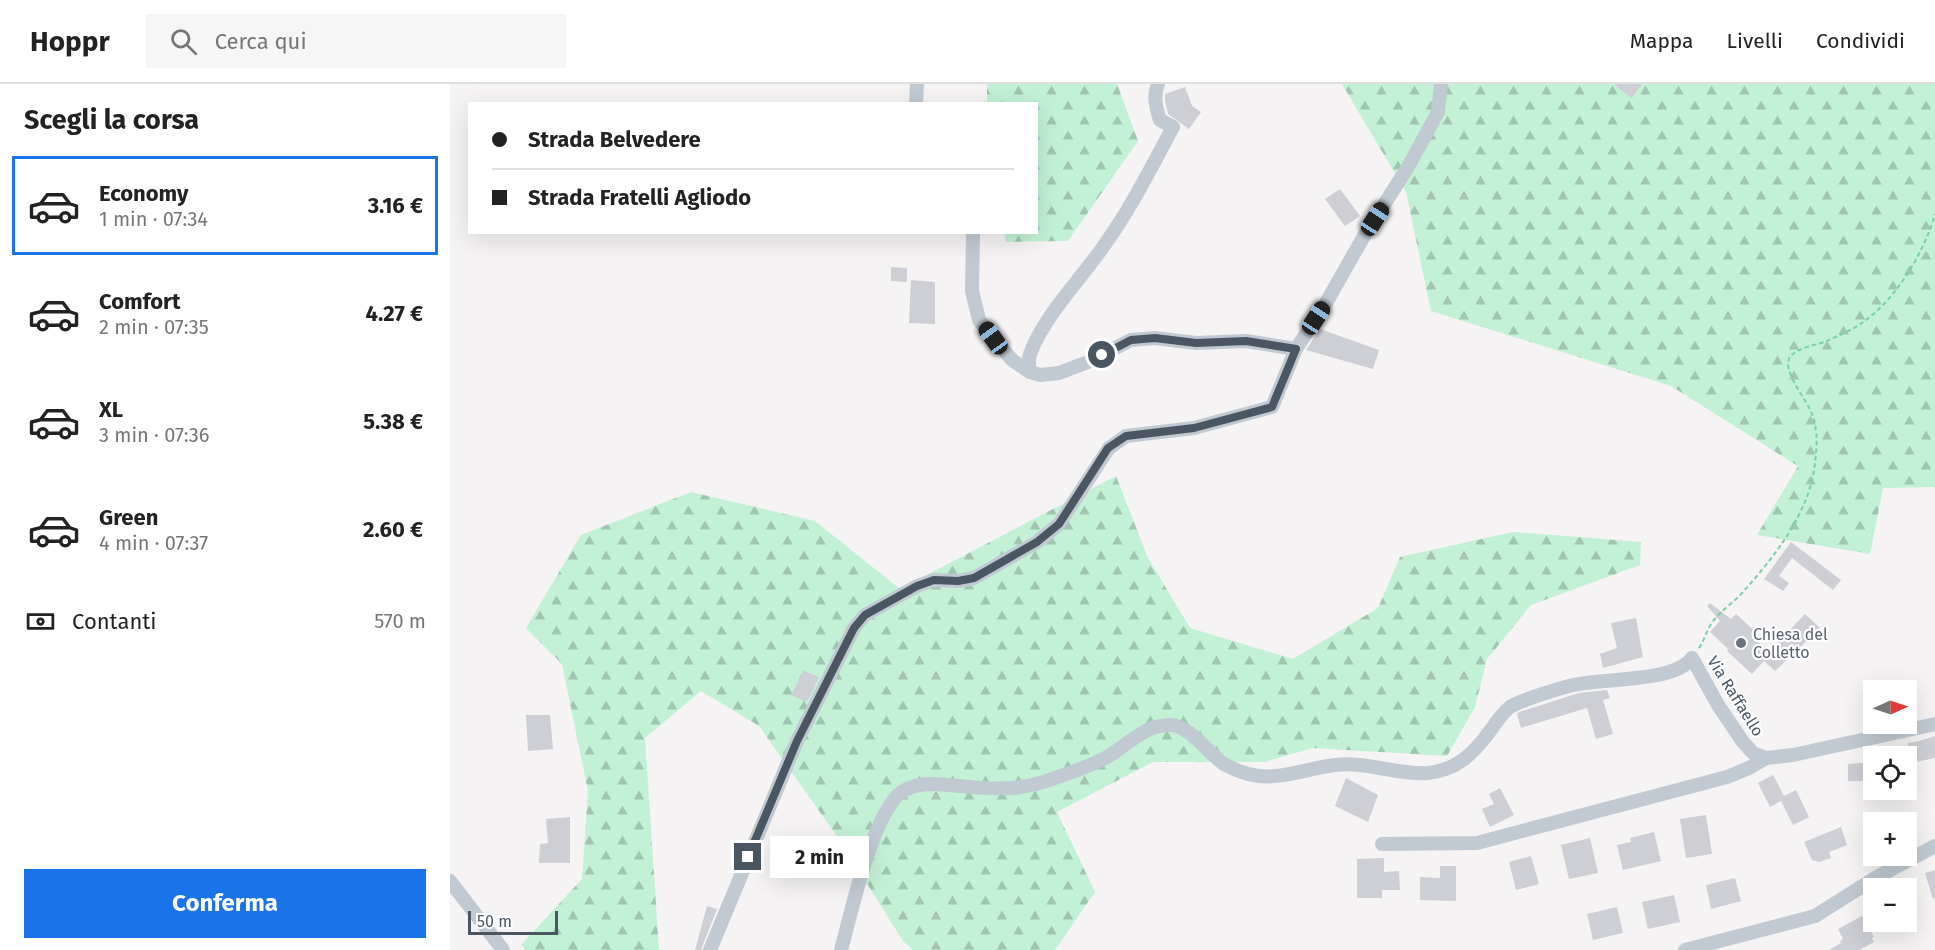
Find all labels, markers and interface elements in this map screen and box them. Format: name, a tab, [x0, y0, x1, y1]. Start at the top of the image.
search box	[146, 14, 566, 68]
text: Hoppr	[30, 25, 110, 58]
icon: search	[167, 25, 200, 58]
text: Cerca qui	[215, 28, 307, 55]
text: Mappa	[1630, 28, 1694, 54]
text: Livelli	[1727, 28, 1783, 54]
text: Condividi	[1816, 28, 1905, 54]
text: Scegli la corsa	[24, 104, 199, 136]
text: Strada Belvedere	[528, 126, 701, 153]
icon: car	[27, 179, 81, 233]
text: Economy	[99, 180, 188, 207]
text: Strada Fratelli Agliodo	[528, 184, 751, 211]
text: 3.16 €	[368, 192, 423, 219]
car	[1358, 199, 1392, 239]
text: 1 min · 07:34	[99, 207, 208, 231]
icon: car	[27, 287, 81, 341]
text: Comfort	[99, 288, 180, 315]
car	[1299, 298, 1333, 338]
text: 4.27 €	[366, 300, 423, 327]
text: 2 min · 07:35	[99, 315, 209, 339]
car	[975, 318, 1011, 358]
route start	[1088, 341, 1115, 368]
icon: car	[27, 395, 81, 449]
text: XL	[99, 396, 123, 423]
text: 5.38 €	[363, 408, 423, 435]
text: 3 min · 07:36	[99, 423, 209, 447]
icon: car	[27, 503, 81, 557]
text: Green	[99, 504, 158, 531]
text: 2.60 €	[363, 516, 423, 543]
text: 4 min · 07:37	[99, 531, 208, 555]
icon: cash	[24, 605, 57, 638]
text: Contanti	[72, 608, 156, 635]
text: 570 m	[374, 609, 426, 633]
place label: Chiesa del Colletto	[1753, 625, 1828, 662]
marker: Chiesa del Colletto	[1734, 636, 1748, 650]
street label: Via Raffaello	[1703, 653, 1768, 740]
north arrow	[1863, 680, 1917, 734]
map controls	[1863, 680, 1917, 932]
button: locate	[1863, 746, 1917, 800]
button: +	[1863, 812, 1917, 866]
callout: 2 min	[769, 836, 868, 878]
route end	[734, 843, 761, 870]
text: 2 min	[795, 845, 844, 869]
button: Conferma	[24, 869, 426, 938]
button: −	[1863, 878, 1917, 932]
scale bar	[468, 908, 558, 936]
text: 50 m	[477, 912, 512, 931]

